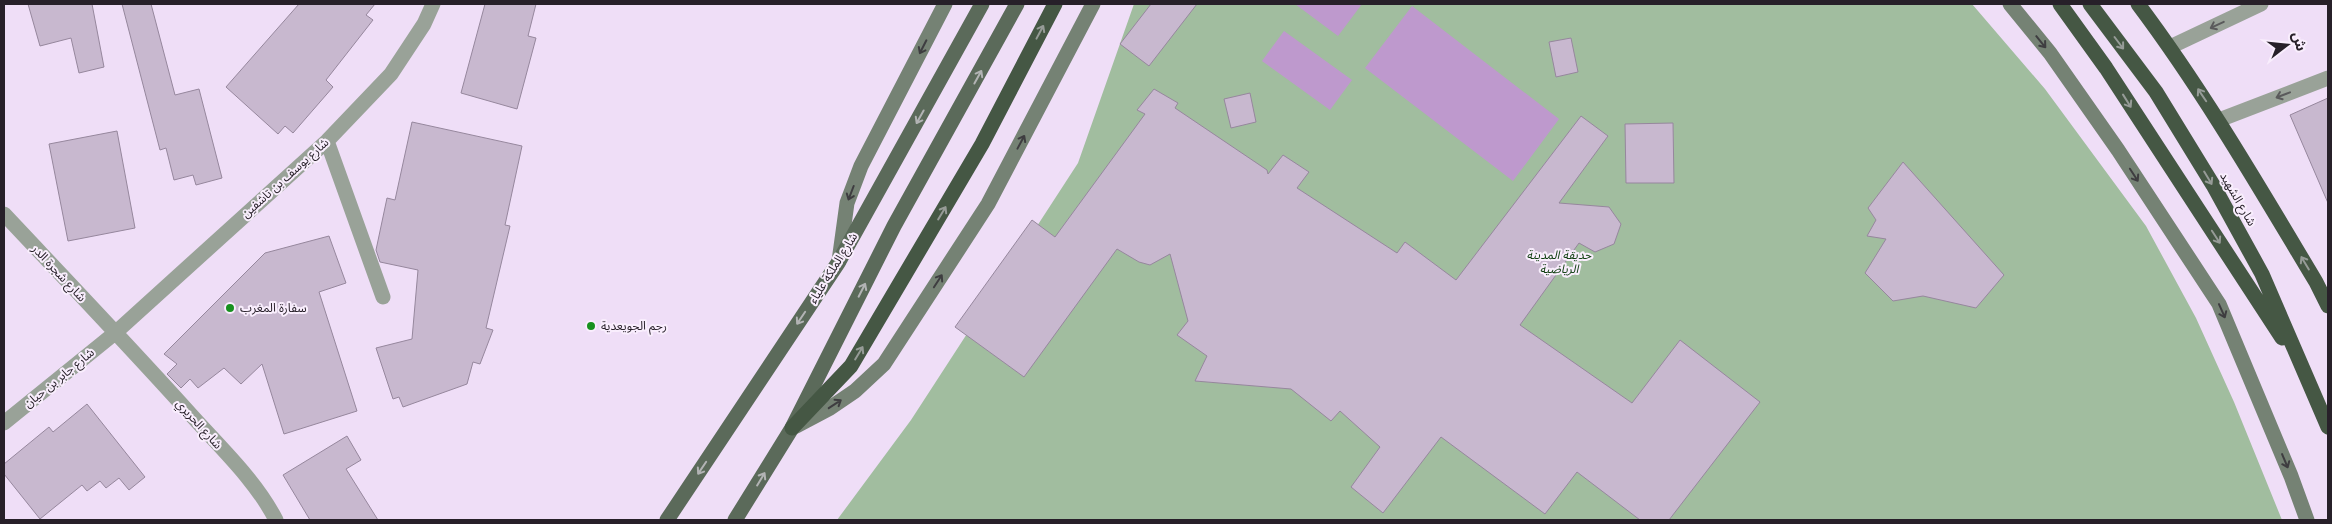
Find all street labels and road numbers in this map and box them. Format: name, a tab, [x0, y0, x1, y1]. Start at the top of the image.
street label: شارع يوسف بن تاشفين	[235, 132, 335, 225]
street label: شارع الشهيد	[2212, 167, 2263, 231]
street label: شارع الملكة علياء	[801, 227, 865, 309]
street label: شارع شجرة الدر	[24, 238, 93, 308]
street label: شارع جابر بن حيان	[18, 341, 101, 415]
street label: شارع الحريري	[169, 393, 229, 456]

